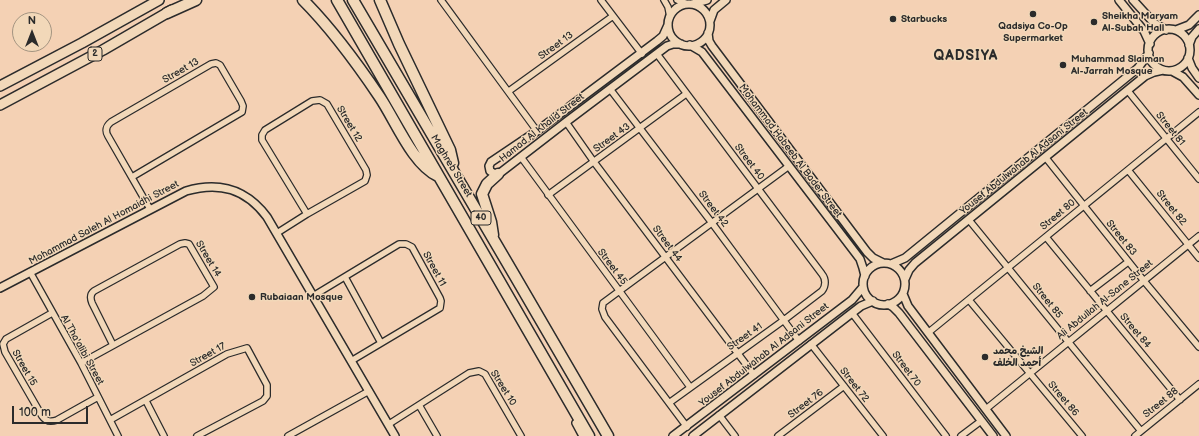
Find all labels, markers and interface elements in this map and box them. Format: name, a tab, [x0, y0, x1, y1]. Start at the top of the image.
marker: Qadsiya Co-Op Supermarket	[1028, 9, 1038, 19]
place label: Sheikha Maryam Al-Subah Hall	[1102, 10, 1178, 34]
north arrow	[12, 12, 52, 52]
place label: Starbucks	[901, 13, 947, 25]
text: N	[28, 14, 36, 27]
marker: Starbucks	[888, 14, 898, 24]
marker: Sheikha Maryam Al-Subah Hall	[1089, 17, 1099, 27]
place label: Qadsiya Co-Op Supermarket	[998, 20, 1068, 44]
street label: Street 13	[536, 29, 576, 63]
road number: 2	[88, 47, 102, 61]
district label: QADSIYA	[934, 48, 998, 64]
place label: Muhammad Slaiman Al-Jarrah Mosque	[1071, 53, 1164, 76]
street label: Street 13	[161, 56, 201, 86]
marker: Muhammad Slaiman Al-Jarrah Mosque	[1058, 60, 1068, 70]
street label: Mohammad Habeeb Al Bader Street	[736, 82, 844, 220]
street label: Hamad Al Khalid Street	[497, 91, 587, 165]
street label: Street 12	[334, 104, 364, 144]
street label: Yousef Abdulwahab Al Adsani Street	[958, 107, 1090, 217]
street label: Street 81	[1153, 110, 1187, 148]
street label: Street 43	[591, 121, 633, 155]
street label: Maghreb Street	[428, 133, 474, 199]
street label: Street 40	[732, 142, 766, 182]
street label: Mohammad Saleh Al Homaidhi Street	[27, 178, 181, 268]
street label: Street 82	[1153, 188, 1189, 228]
street label: Street 42	[696, 189, 730, 229]
street label: Street 80	[1038, 197, 1078, 233]
road number: 40	[471, 211, 491, 225]
street label: Street 83	[1103, 218, 1139, 258]
street label: Street 44	[649, 223, 685, 265]
street label: Street 14	[193, 239, 223, 279]
street label: Street 45	[595, 247, 629, 287]
street label: Street 11	[420, 250, 448, 288]
street label: Ali Abdullah Al-Sane Street	[1055, 258, 1155, 342]
street label: Street 85	[1029, 281, 1065, 321]
place label: Rubaiaan Mosque	[260, 291, 343, 303]
marker: Rubaiaan Mosque	[247, 292, 257, 302]
street label: Yousef Abdulwahab Al Adsani Street	[697, 301, 831, 409]
street label: Street 84	[1117, 311, 1153, 351]
street label: Al Tha'alibi Street	[58, 313, 106, 387]
street label: Street 41	[725, 321, 765, 353]
street label: Street 17	[188, 340, 228, 370]
place label: الشيخ محمد أحمد الخلف	[993, 345, 1043, 368]
street label: Street 15	[9, 348, 39, 388]
street label: Street 70	[889, 349, 923, 389]
marker: الشيخ محمد أحمد الخلف	[980, 352, 990, 362]
street label: Street 72	[837, 365, 871, 405]
street label: Street 10	[487, 368, 519, 408]
street label: Street 86	[1045, 379, 1081, 419]
street label: Street 88	[1141, 385, 1181, 421]
street label: Street 76	[786, 387, 826, 421]
scale bar	[14, 398, 90, 424]
text: 100 m	[19, 405, 51, 420]

